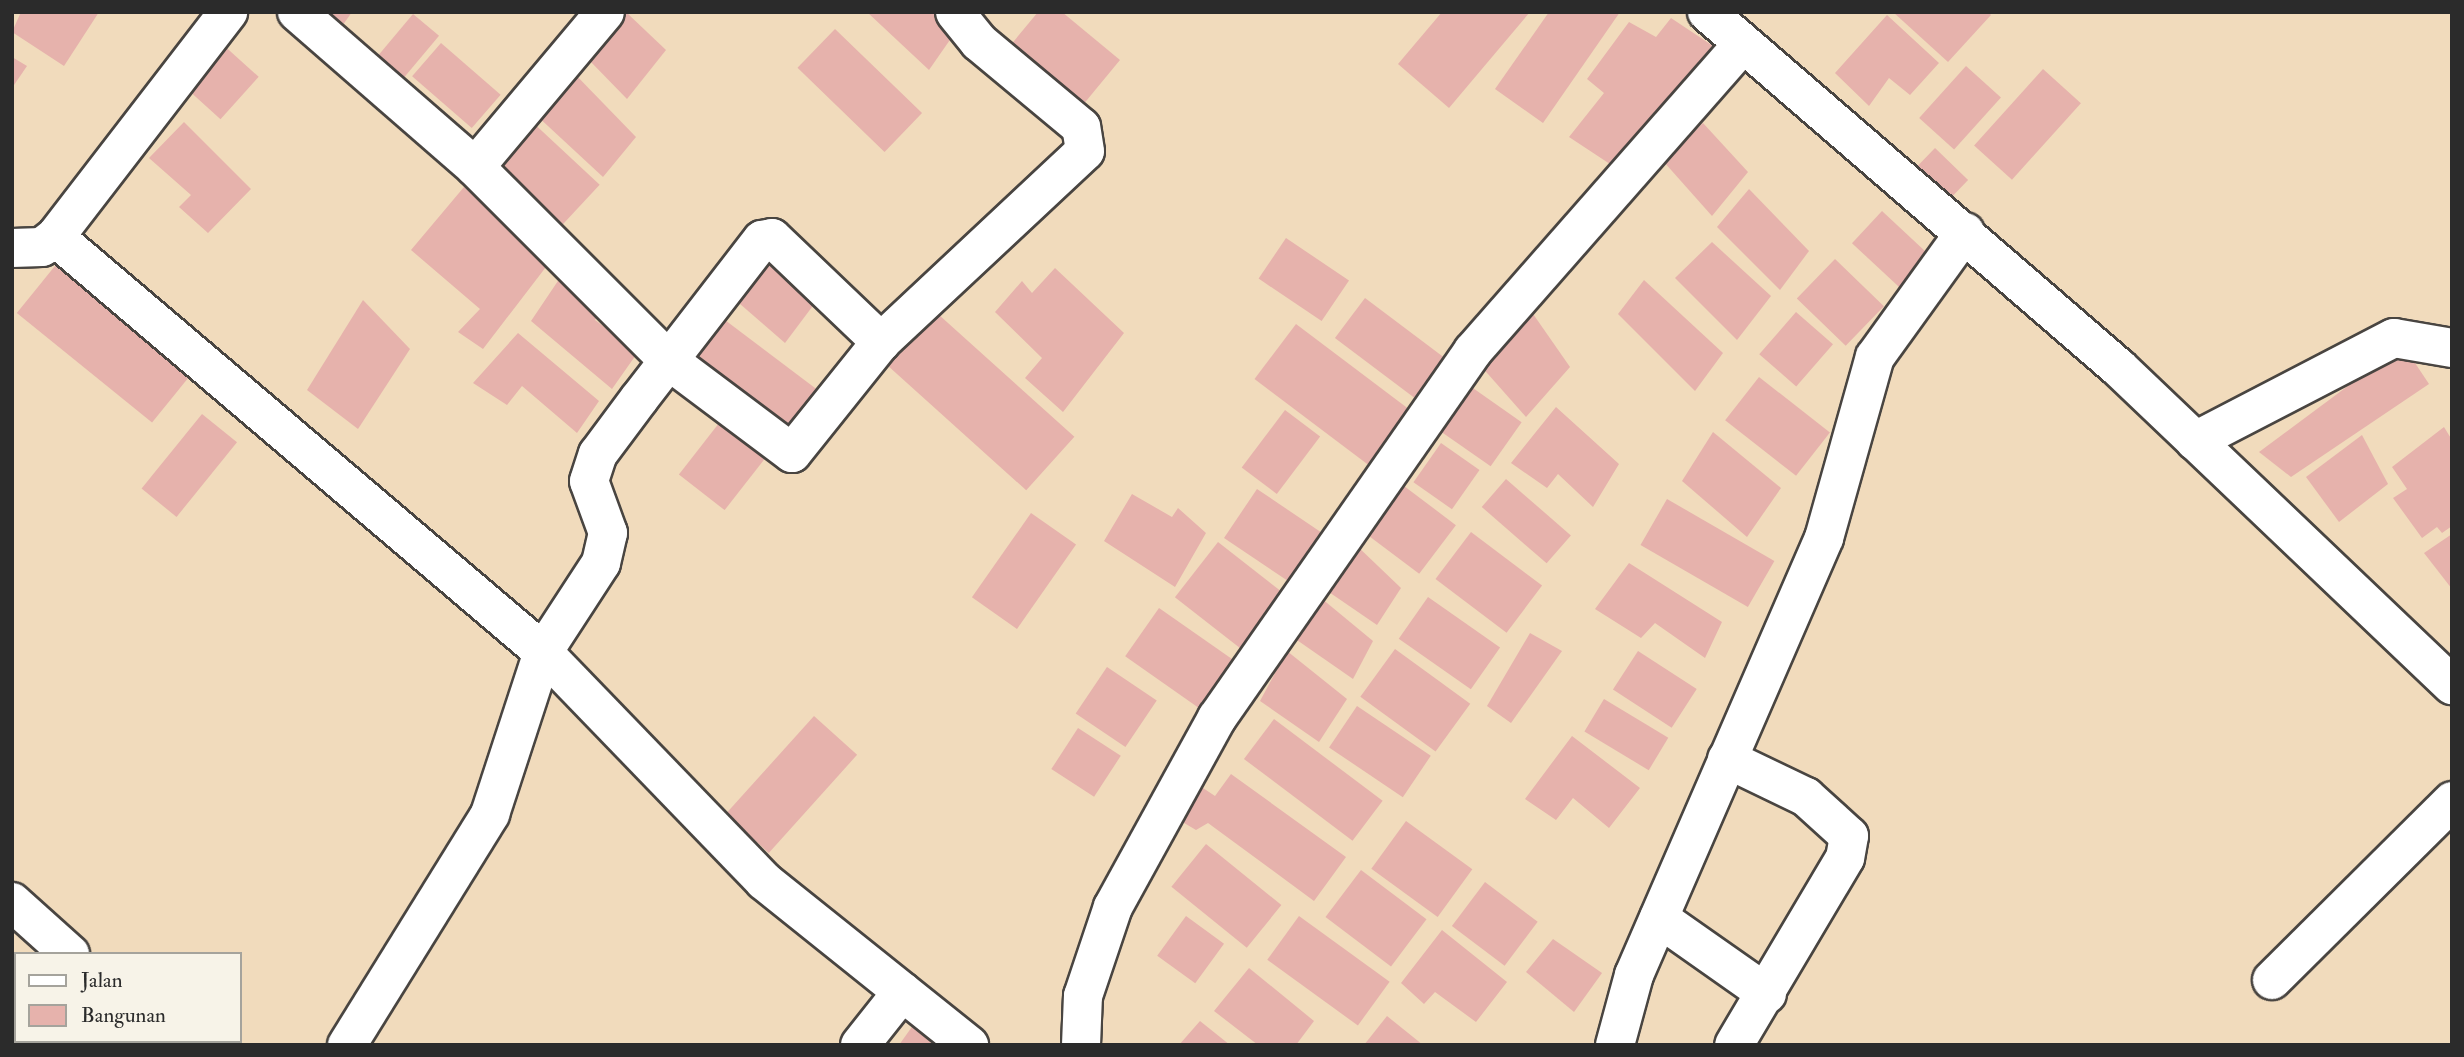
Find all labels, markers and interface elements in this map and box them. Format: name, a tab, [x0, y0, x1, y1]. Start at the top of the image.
legend	[14, 952, 242, 1043]
text: Jalan	[81, 967, 123, 994]
text: Bangunan	[81, 1002, 166, 1029]

